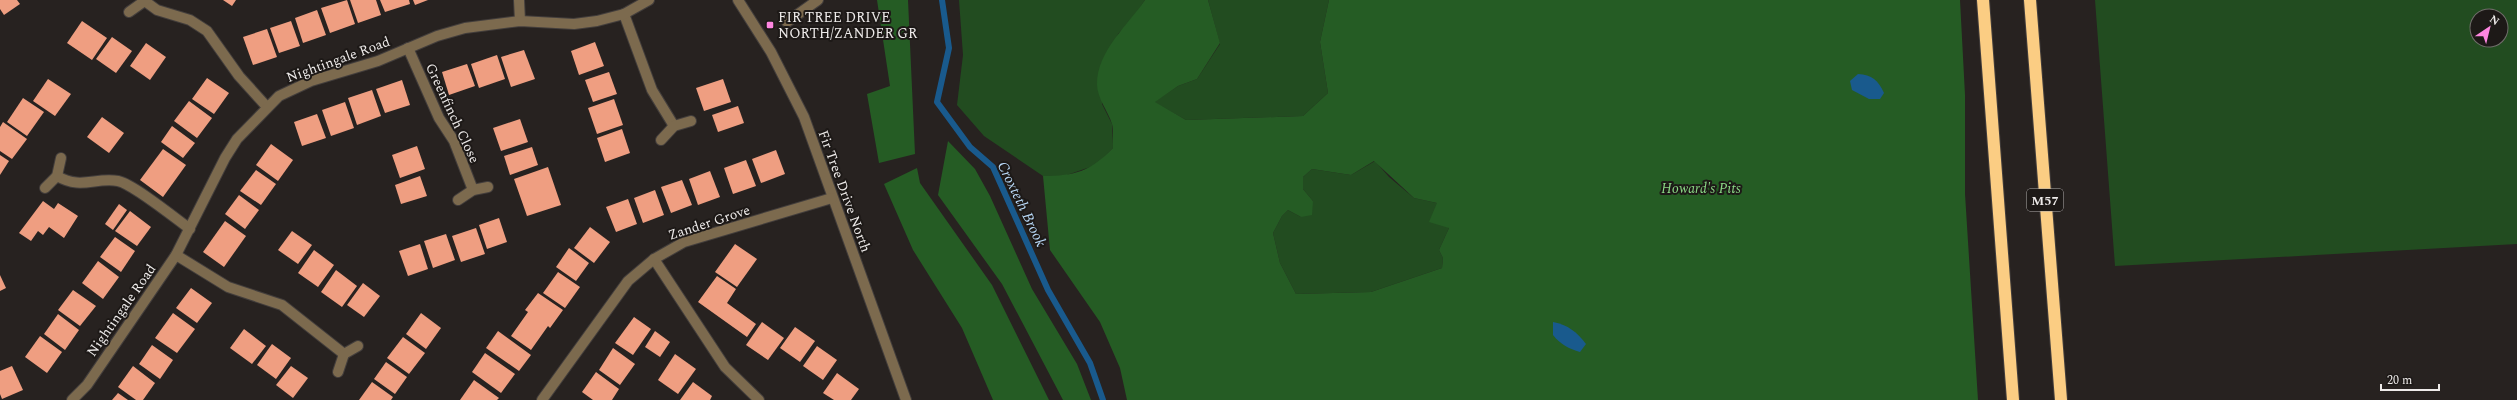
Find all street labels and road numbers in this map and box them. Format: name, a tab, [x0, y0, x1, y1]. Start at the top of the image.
street label: Nightingale Road	[283, 31, 393, 88]
street label: Greenfinch Close	[420, 60, 485, 167]
street label: Fir Tree Drive North	[813, 127, 876, 255]
road number: M57	[2027, 189, 2063, 211]
street label: Zander Grove	[665, 199, 753, 246]
street label: Nightingale Road	[82, 260, 161, 361]

